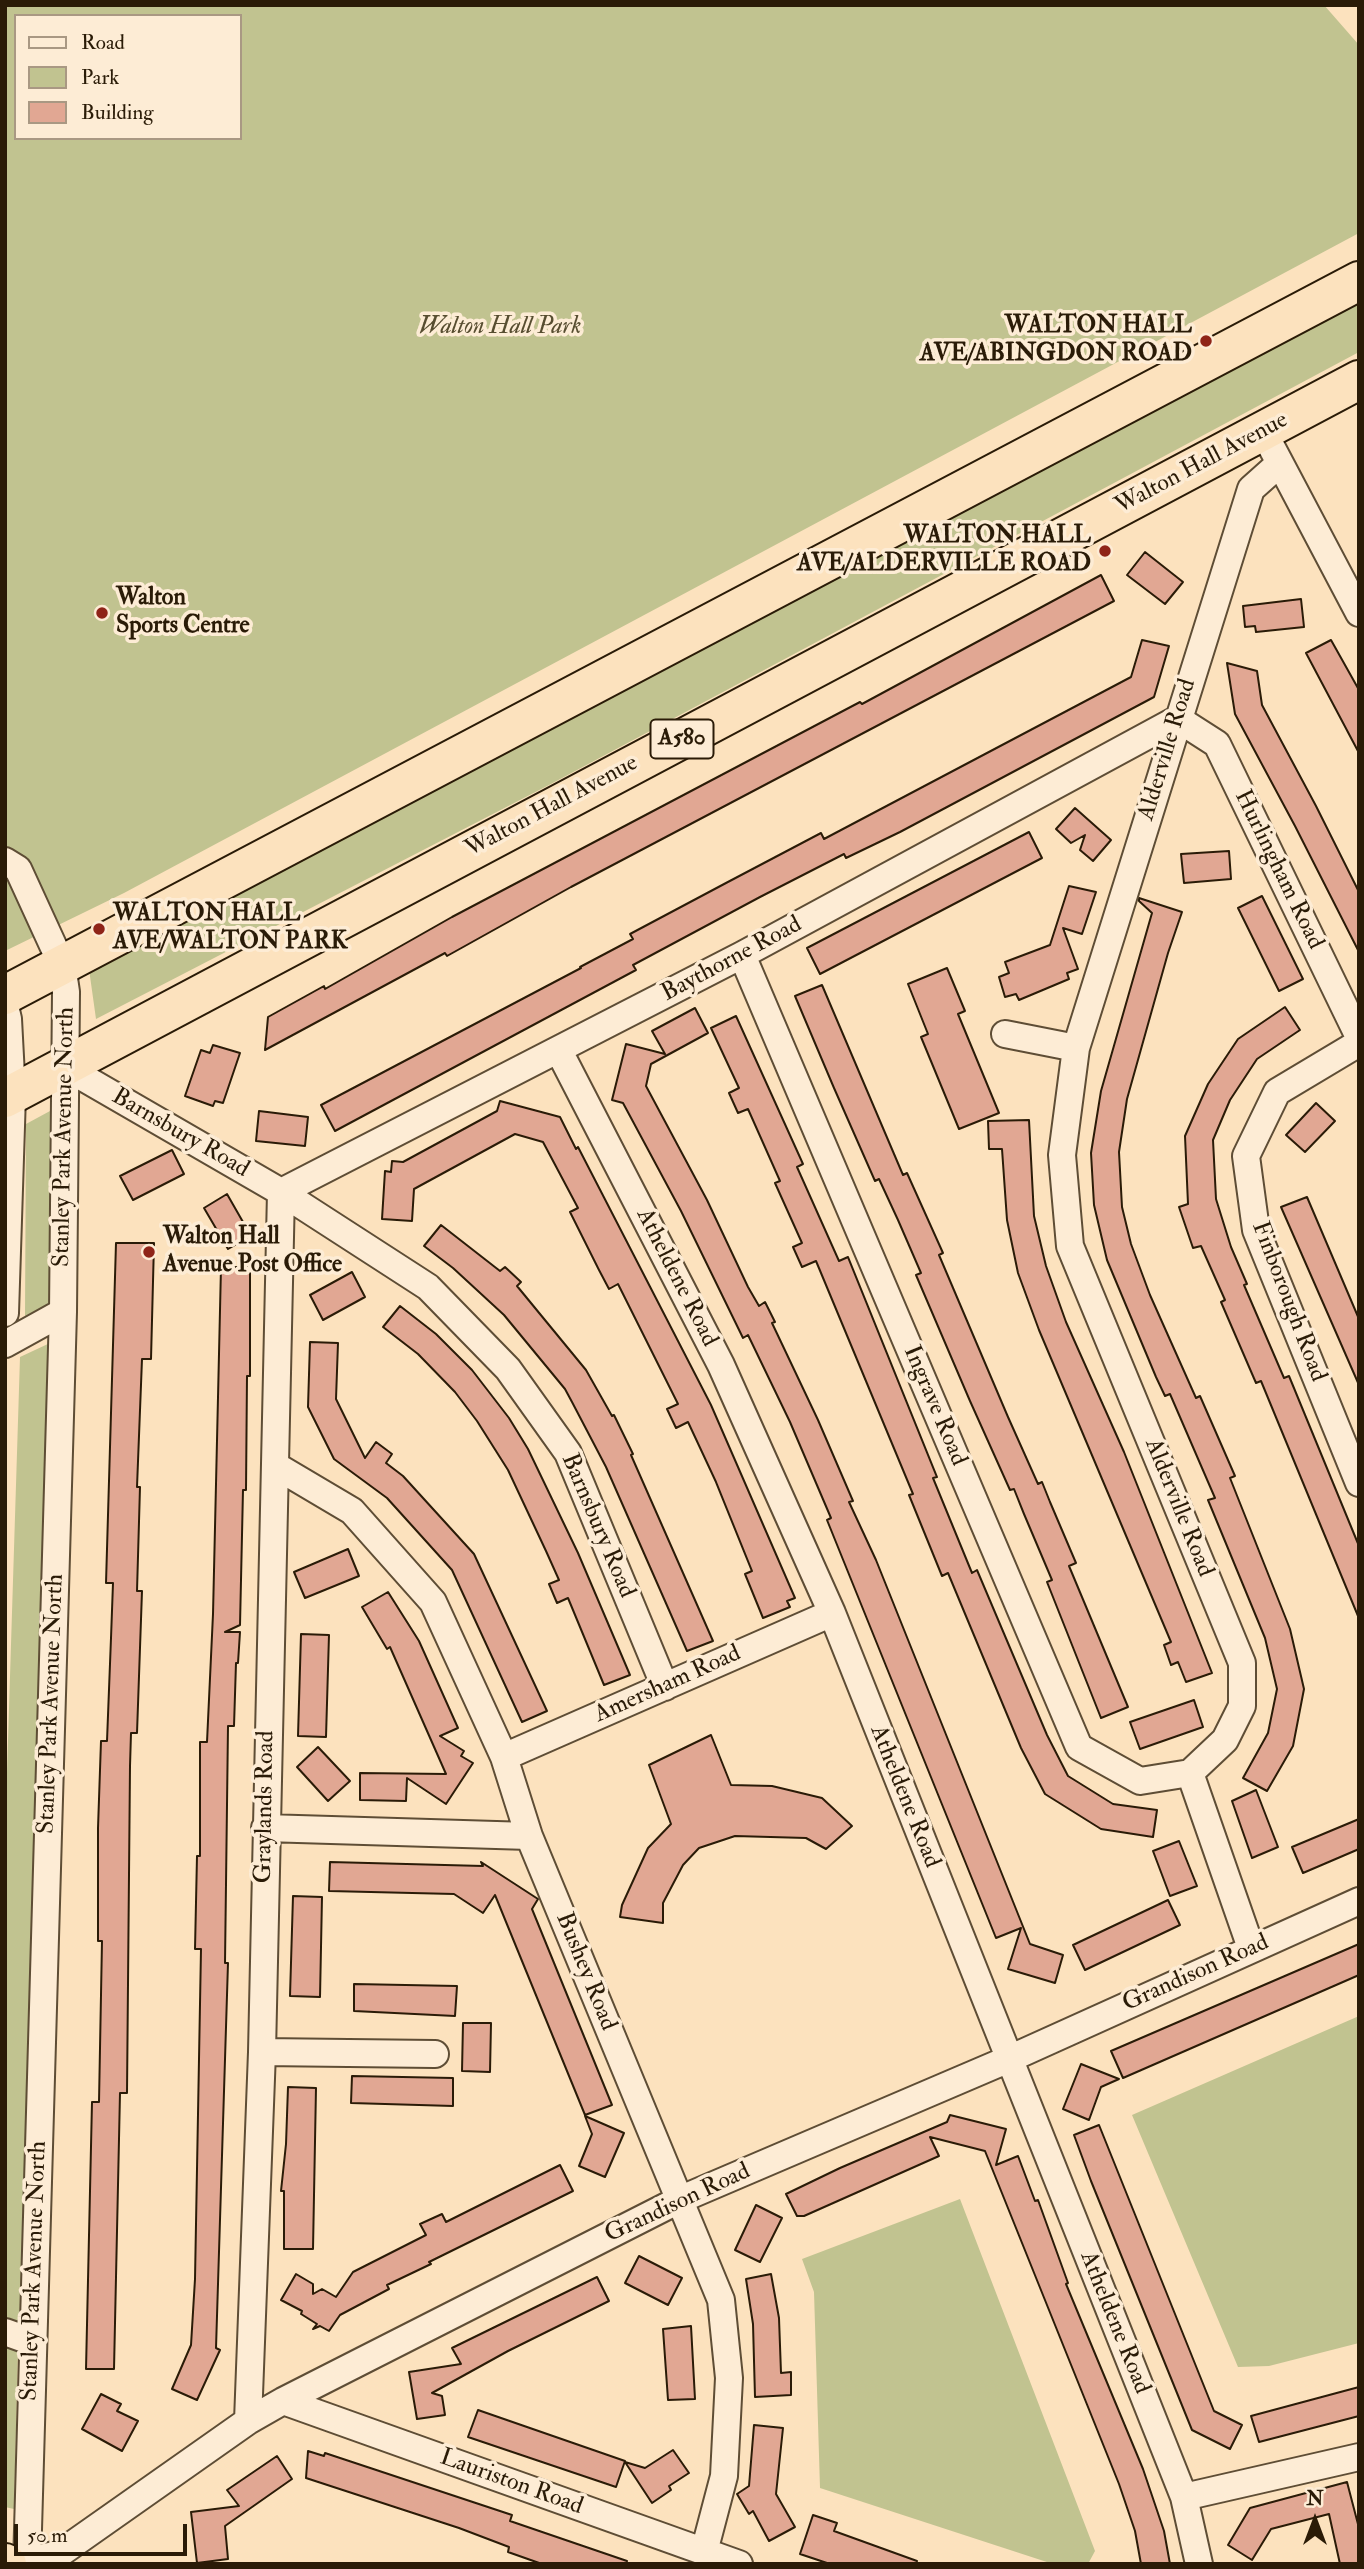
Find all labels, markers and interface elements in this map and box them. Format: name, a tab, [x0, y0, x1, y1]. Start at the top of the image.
legend	[14, 14, 242, 140]
text: Road	[81, 29, 125, 56]
text: Park	[81, 64, 119, 91]
text: Building	[81, 99, 154, 126]
place label: WALTON HALL AVE/ABINGDON ROAD	[920, 313, 1192, 369]
park label: Walton Hall Park	[419, 314, 581, 342]
marker: WALTON HALL AVE/ABINGDON ROAD	[1198, 333, 1214, 349]
street label: Walton Hall Avenue	[1111, 406, 1293, 522]
place label: WALTON HALL AVE/ALDERVILLE ROAD	[797, 523, 1091, 579]
marker: WALTON HALL AVE/ALDERVILLE ROAD	[1097, 543, 1113, 559]
place label: Walton Sports Centre	[116, 585, 250, 641]
marker: Walton Sports Centre	[94, 605, 110, 621]
street label: Alderville Road	[1133, 676, 1203, 824]
road number: A580	[650, 720, 714, 758]
street label: Walton Hall Avenue	[461, 749, 643, 865]
street label: Hurlingham Road	[1227, 786, 1329, 954]
place label: WALTON HALL AVE/WALTON PARK	[113, 901, 347, 957]
street label: Baythorne Road	[657, 911, 807, 1009]
marker: WALTON HALL AVE/WALTON PARK	[91, 921, 107, 937]
street label: Stanley Park Avenue North	[48, 1007, 82, 1267]
street label: Barnsbury Road	[106, 1083, 254, 1185]
street label: Atheldene Road	[629, 1204, 723, 1352]
street label: Finborough Road	[1244, 1218, 1332, 1386]
place label: Walton Hall Avenue Post Office	[163, 1224, 342, 1280]
marker: Walton Hall Avenue Post Office	[141, 1244, 157, 1260]
street label: Ingrave Road	[896, 1342, 972, 1470]
street label: Alderville Road	[1137, 1435, 1219, 1581]
street label: Barnsbury Road	[554, 1450, 640, 1602]
street label: Stanley Park Avenue North	[33, 1574, 71, 1834]
street label: Amersham Road	[590, 1640, 746, 1730]
street label: Atheldene Road	[862, 1722, 946, 1872]
street label: Graylands Road	[250, 1730, 282, 1884]
street label: Bushey Road	[548, 1909, 622, 2035]
street label: Grandison Road	[1118, 1929, 1274, 2019]
street label: Stanley Park Avenue North	[16, 2141, 54, 2401]
street label: Grandison Road	[601, 2158, 755, 2250]
street label: Atheldene Road	[1072, 2248, 1156, 2398]
street label: Lauriston Road	[436, 2444, 586, 2522]
north arrow	[1280, 2485, 1350, 2555]
text: N	[1306, 2487, 1324, 2511]
scale bar	[18, 2510, 191, 2554]
text: 50 m	[27, 2522, 68, 2549]

